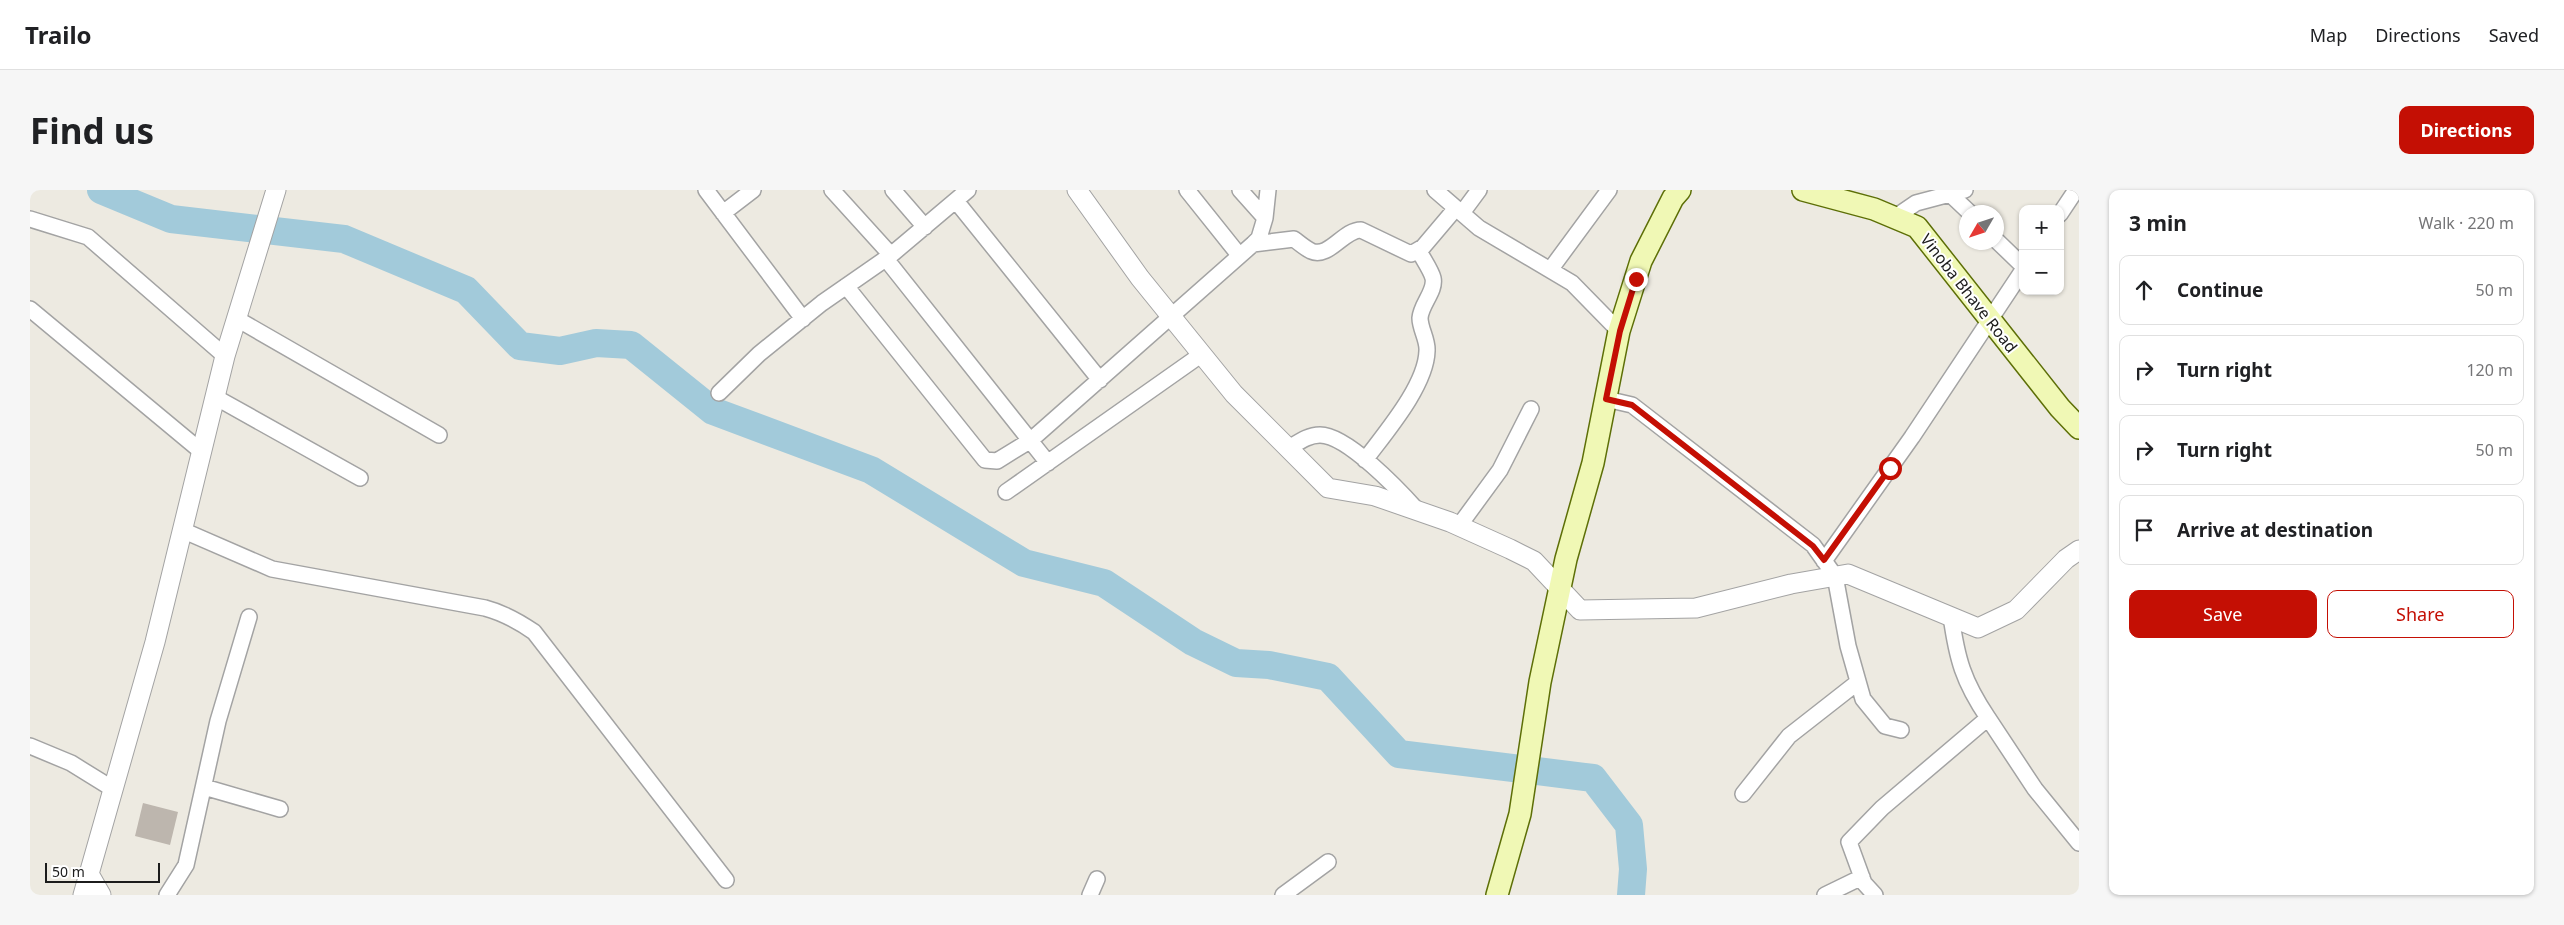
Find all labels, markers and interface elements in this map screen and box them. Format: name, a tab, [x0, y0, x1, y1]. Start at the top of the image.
text: Trailo	[25, 18, 92, 51]
text: Map	[2310, 23, 2347, 47]
text: Directions	[2375, 23, 2461, 47]
text: Saved	[2489, 23, 2539, 47]
button: Directions	[2399, 106, 2534, 154]
text: Find us	[30, 107, 154, 154]
north arrow	[1959, 205, 2004, 250]
map controls	[2019, 205, 2064, 295]
button: +	[2019, 205, 2064, 250]
text: 3 min	[2129, 209, 2187, 237]
text: Walk · 220 m	[2419, 212, 2514, 234]
street label: Vinoba Bhave Road	[1916, 229, 2022, 357]
button: −	[2019, 250, 2064, 295]
route end	[1625, 268, 1648, 291]
icon: ahead	[2130, 276, 2158, 304]
text: Continue	[2177, 277, 2263, 303]
text: 50 m	[2476, 279, 2513, 301]
icon: right	[2130, 356, 2158, 384]
text: Turn right	[2177, 357, 2272, 383]
text: 120 m	[2466, 359, 2513, 381]
icon: right	[2130, 436, 2158, 464]
text: Turn right	[2177, 437, 2272, 463]
text: 50 m	[2476, 439, 2513, 461]
route start	[1879, 457, 1902, 480]
icon: arrive	[2130, 516, 2158, 544]
text: Arrive at destination	[2177, 517, 2373, 543]
button: Save	[2129, 590, 2317, 638]
button: Share	[2327, 590, 2514, 638]
scale bar	[45, 860, 160, 883]
text: 50 m	[52, 862, 85, 881]

